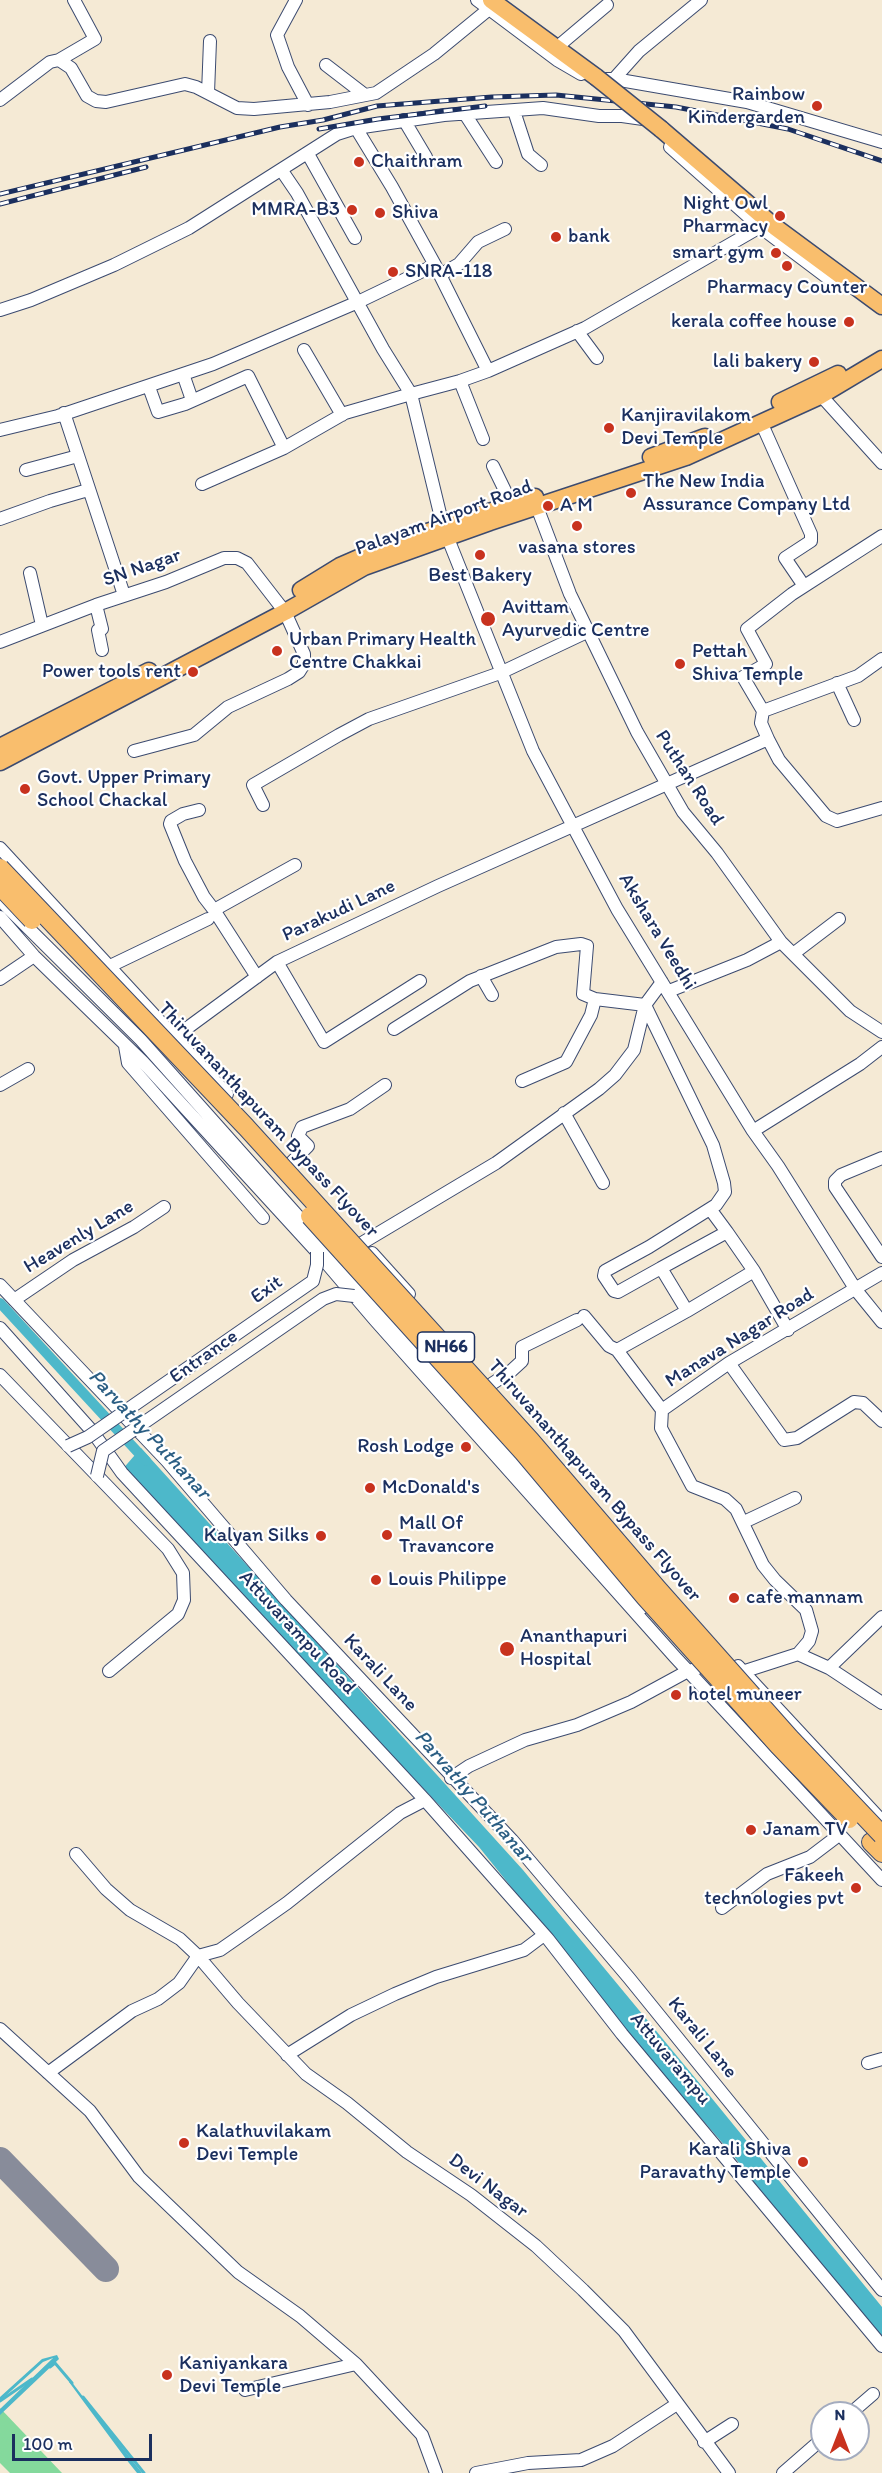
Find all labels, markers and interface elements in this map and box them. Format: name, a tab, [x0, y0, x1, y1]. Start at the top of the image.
place label: Rainbow Kindergarden	[688, 83, 805, 130]
marker: Rainbow Kindergarden	[810, 99, 824, 113]
place label: Chaithram	[371, 150, 463, 174]
marker: Chaithram	[352, 155, 366, 169]
place label: Night Owl Pharmacy	[682, 192, 768, 239]
place label: MMRA-B3	[251, 198, 340, 222]
place label: Shiva	[392, 201, 438, 225]
marker: MMRA-B3	[345, 203, 359, 217]
marker: Shiva	[373, 206, 387, 220]
marker: Night Owl Pharmacy	[773, 209, 787, 223]
place label: bank	[568, 225, 610, 249]
marker: bank	[549, 230, 563, 244]
place label: smart gym	[672, 241, 764, 265]
marker: smart gym	[769, 246, 783, 260]
marker: Pharmacy Counter	[780, 259, 794, 273]
place label: SNRA-118	[405, 260, 492, 284]
marker: SNRA-118	[386, 265, 400, 279]
place label: Pharmacy Counter	[707, 276, 867, 300]
place label: kerala coffee house	[671, 310, 837, 334]
marker: kerala coffee house	[842, 315, 856, 329]
place label: lali bakery	[713, 350, 802, 374]
marker: lali bakery	[807, 355, 821, 369]
place label: Kanjiravilakom Devi Temple	[621, 404, 751, 451]
marker: Kanjiravilakom Devi Temple	[602, 421, 616, 435]
place label: The New India Assurance Company Ltd	[643, 470, 850, 517]
street label: Palayam Airport Road	[352, 475, 536, 561]
marker: The New India Assurance Company Ltd	[624, 486, 638, 500]
place label: A M	[560, 494, 593, 518]
marker: A M	[541, 499, 555, 513]
marker: vasana stores	[570, 519, 584, 533]
place label: vasana stores	[518, 536, 636, 560]
street label: SN Nagar	[100, 544, 184, 592]
marker: Best Bakery	[473, 548, 487, 562]
place label: Best Bakery	[428, 564, 532, 588]
place label: Avittam Ayurvedic Centre	[502, 596, 650, 643]
marker: Avittam Ayurvedic Centre	[479, 610, 497, 628]
place label: Urban Primary Health Centre Chakkai	[289, 628, 476, 675]
place label: Pettah Shiva Temple	[692, 640, 803, 687]
marker: Urban Primary Health Centre Chakkai	[270, 644, 284, 658]
marker: Pettah Shiva Temple	[673, 657, 687, 671]
place label: Power tools rent	[42, 660, 181, 684]
marker: Power tools rent	[186, 665, 200, 679]
street label: Puthan Road	[649, 726, 729, 830]
place label: Govt. Upper Primary School Chackal	[37, 766, 211, 813]
marker: Govt. Upper Primary School Chackal	[18, 782, 32, 796]
street label: Akshara Veedhi	[613, 869, 701, 995]
street label: Parakudi Lane	[279, 874, 399, 948]
street label: Thiruvananthapuram Bypass Flyover	[152, 997, 384, 1243]
street label: Heavenly Lane	[20, 1195, 138, 1279]
street label: Exit	[246, 1271, 288, 1309]
street label: Manava Nagar Road	[661, 1283, 819, 1393]
street label: Entrance	[165, 1325, 243, 1389]
road number: NH66	[418, 1332, 474, 1362]
street label: Thiruvananthapuram Bypass Flyover	[482, 1355, 706, 1607]
water label: Parvathy Puthanar	[82, 1365, 216, 1505]
place label: Rosh Lodge	[357, 1435, 454, 1459]
marker: Rosh Lodge	[459, 1440, 473, 1454]
place label: McDonald's	[382, 1476, 480, 1500]
marker: McDonald's	[363, 1481, 377, 1495]
place label: Mall Of Travancore	[399, 1512, 494, 1559]
place label: Kalyan Silks	[204, 1524, 309, 1548]
marker: Mall Of Travancore	[380, 1528, 394, 1542]
marker: Kalyan Silks	[314, 1529, 328, 1543]
street label: Attuvarampu Road	[233, 1566, 361, 1700]
place label: Louis Philippe	[388, 1568, 507, 1592]
marker: Louis Philippe	[369, 1573, 383, 1587]
place label: cafe mannam	[746, 1586, 863, 1610]
marker: cafe mannam	[727, 1591, 741, 1605]
place label: Ananthapuri Hospital	[520, 1625, 627, 1672]
street label: Karali Lane	[338, 1629, 422, 1717]
marker: Ananthapuri Hospital	[498, 1640, 516, 1658]
place label: hotel muneer	[688, 1683, 802, 1707]
marker: hotel muneer	[669, 1688, 683, 1702]
water label: Parvathy Puthanar	[408, 1725, 538, 1869]
place label: Janam TV	[763, 1818, 847, 1842]
marker: Janam TV	[744, 1823, 758, 1837]
place label: Fakeeh technologies pvt	[704, 1864, 844, 1911]
marker: Fakeeh technologies pvt	[849, 1881, 863, 1895]
street label: Karali Lane	[662, 1993, 742, 2083]
street label: Attuvarampu	[624, 2008, 716, 2110]
place label: Kalathuvilakam Devi Temple	[196, 2120, 331, 2167]
marker: Kalathuvilakam Devi Temple	[177, 2136, 191, 2150]
place label: Karali Shiva Paravathy Temple	[640, 2138, 791, 2185]
street label: Devi Nagar	[444, 2148, 532, 2224]
marker: Karali Shiva Paravathy Temple	[796, 2155, 810, 2169]
place label: Kaniyankara Devi Temple	[179, 2352, 288, 2399]
marker: Kaniyankara Devi Temple	[160, 2368, 174, 2382]
north arrow	[810, 2401, 870, 2461]
text: N	[835, 2405, 845, 2424]
scale bar	[15, 2422, 154, 2460]
text: 100 m	[23, 2433, 73, 2455]

